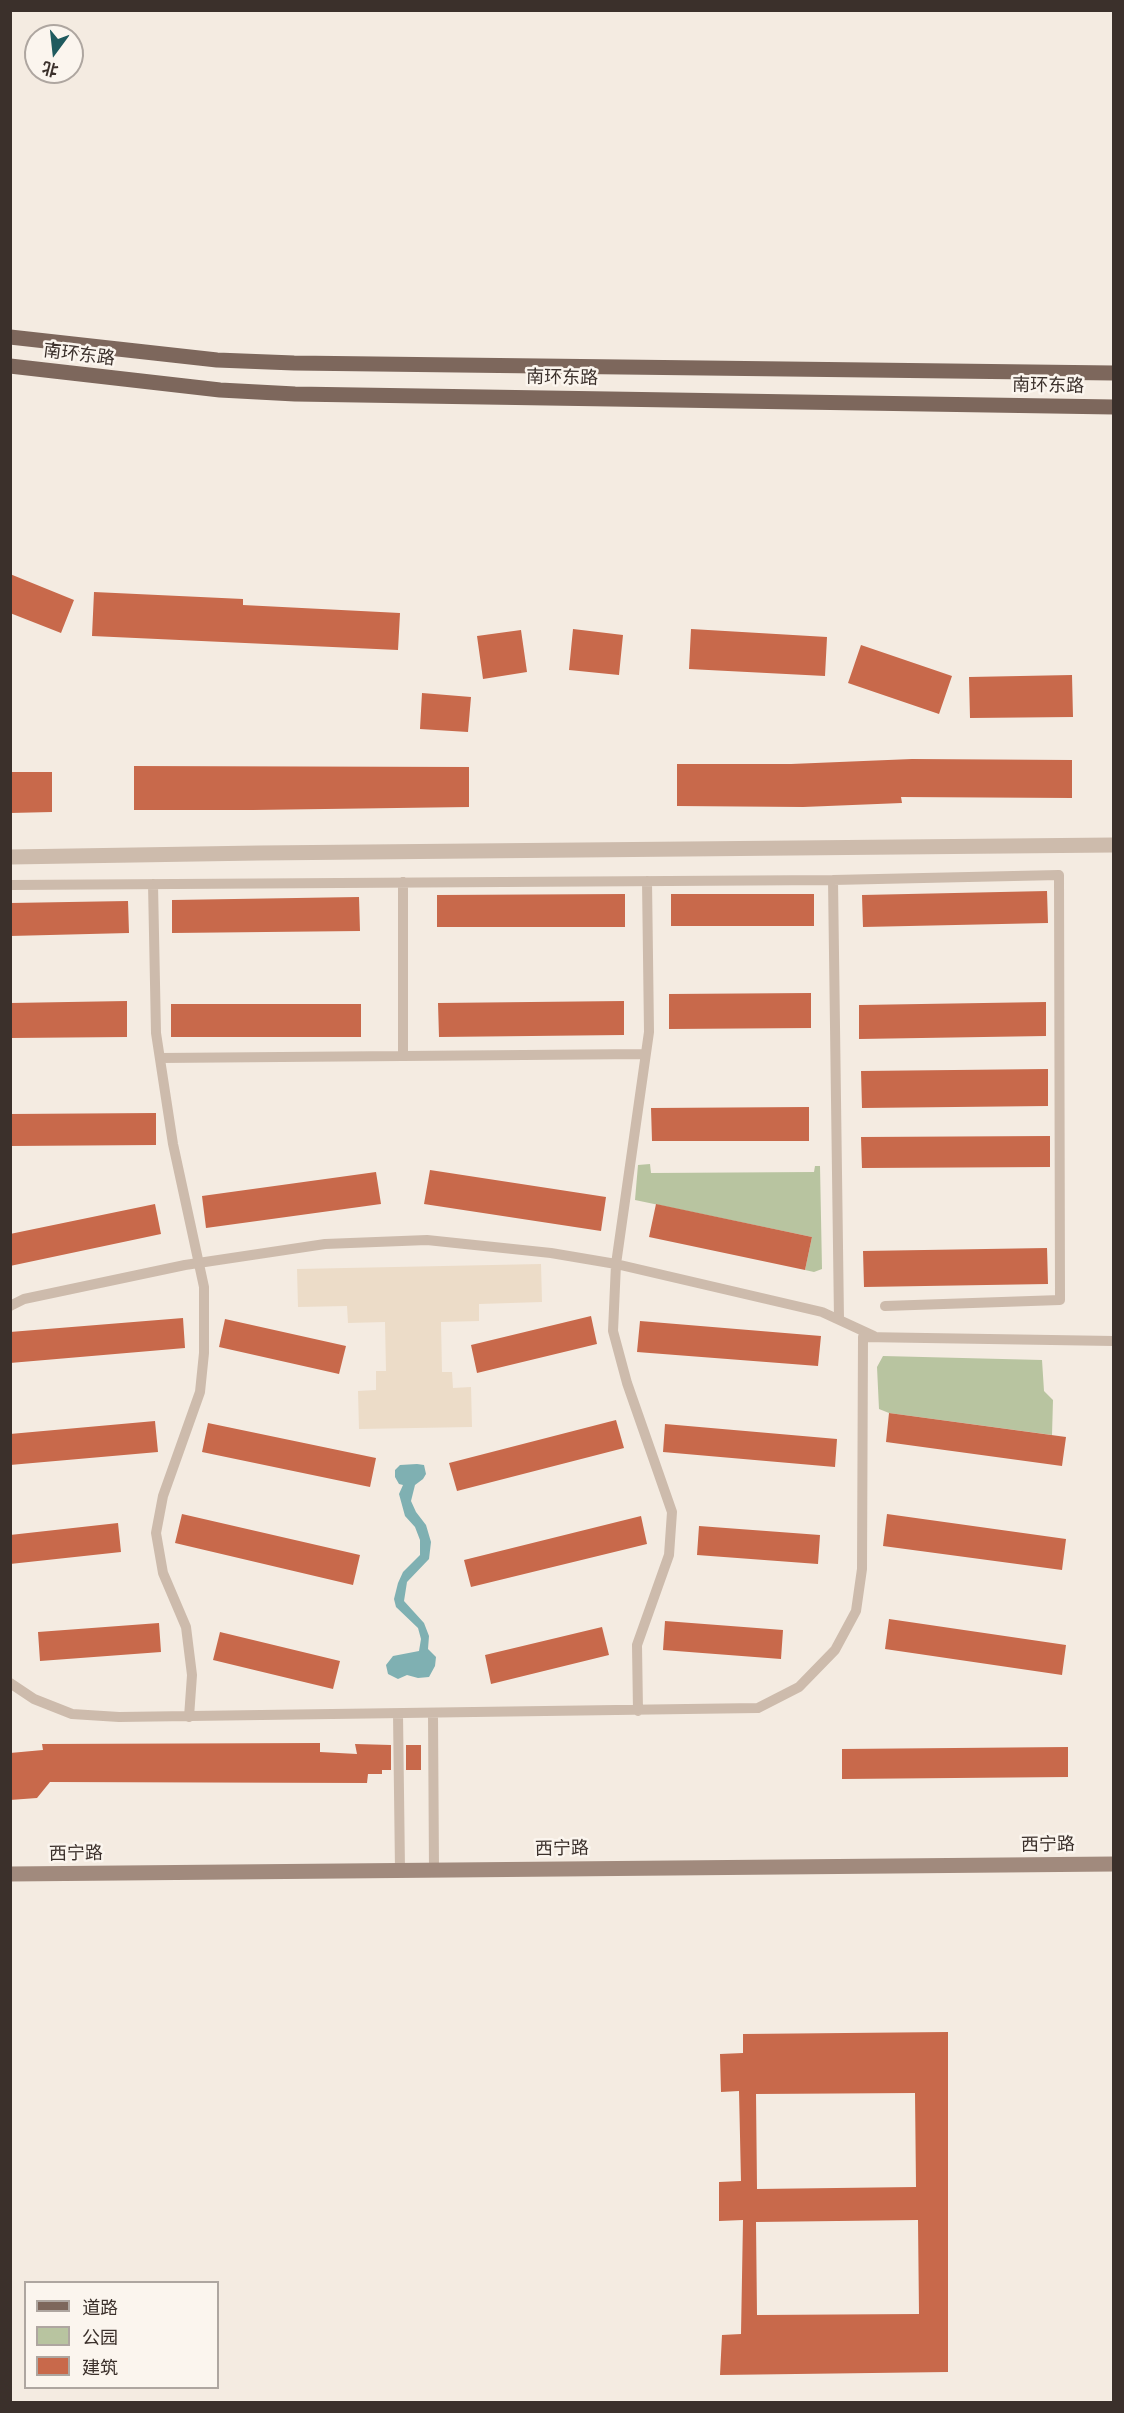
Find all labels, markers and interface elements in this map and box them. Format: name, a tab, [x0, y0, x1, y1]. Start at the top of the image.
north arrow	[24, 24, 84, 84]
text: 北	[40, 58, 60, 81]
street label: 南环东路	[42, 340, 116, 370]
street label: 南环东路	[526, 367, 598, 389]
street label: 南环东路	[1012, 375, 1084, 397]
street label: 西宁路	[1021, 1834, 1075, 1856]
street label: 西宁路	[535, 1838, 589, 1860]
street label: 西宁路	[49, 1843, 103, 1865]
legend	[24, 2281, 219, 2389]
text: 道路	[82, 2296, 118, 2319]
text: 公园	[82, 2326, 118, 2349]
text: 建筑	[82, 2356, 118, 2379]

